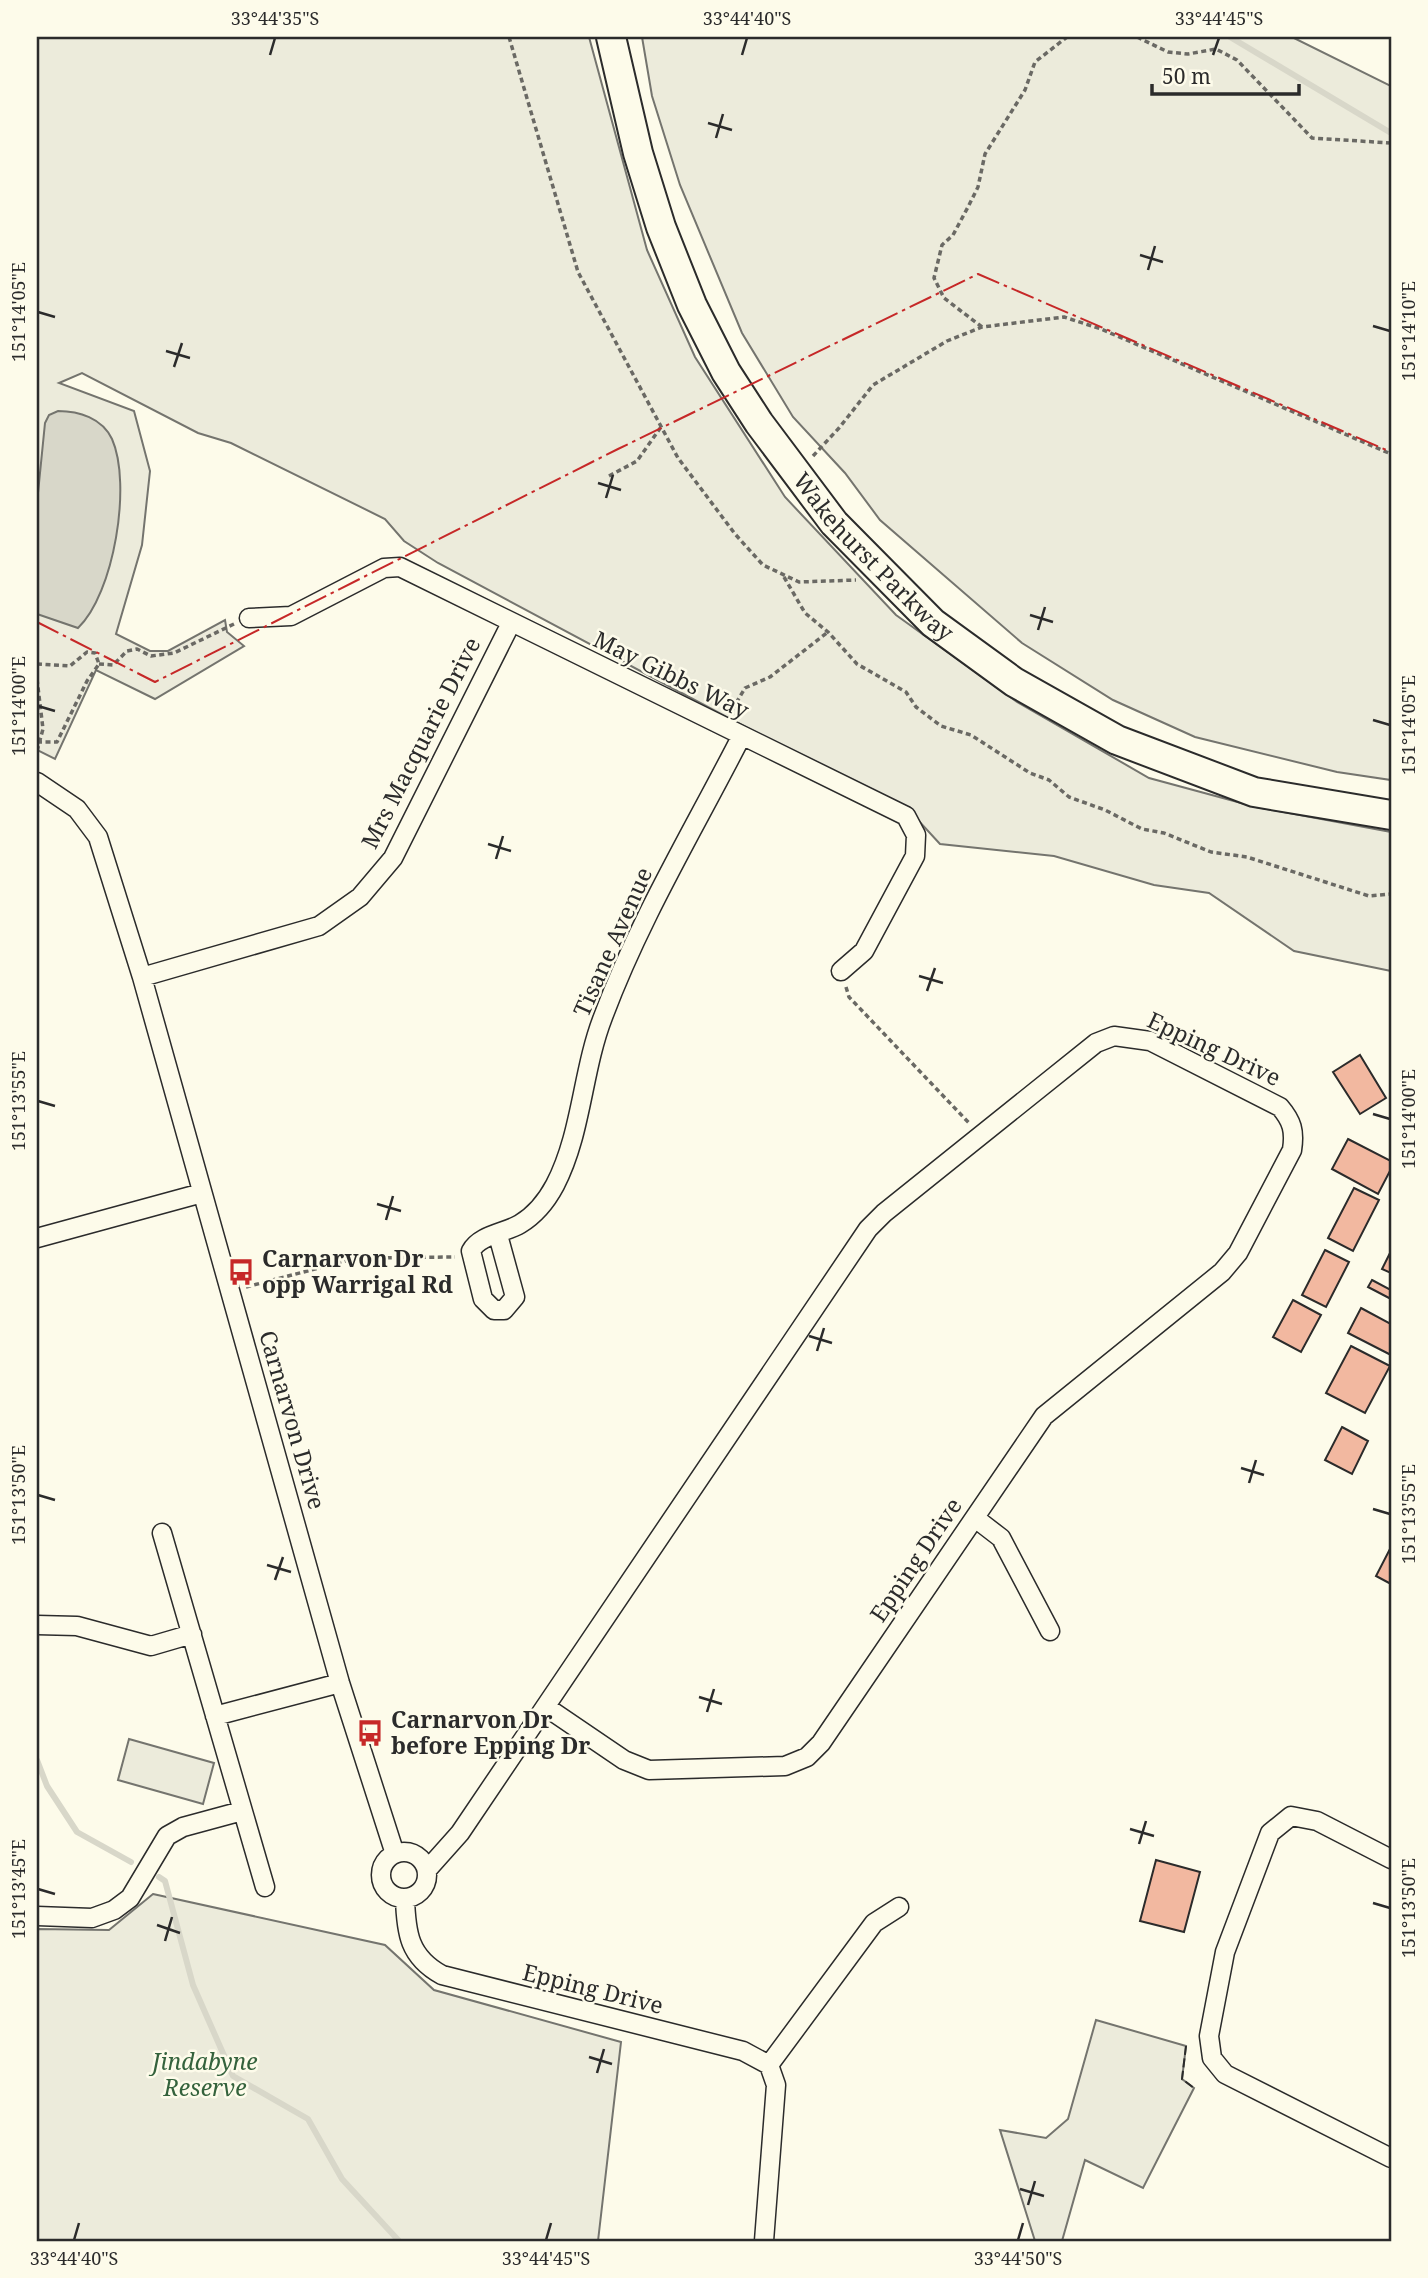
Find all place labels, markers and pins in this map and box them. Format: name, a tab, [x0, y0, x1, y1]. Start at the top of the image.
place label: Carnarvon Dr opp Warrigal Rd	[262, 1242, 453, 1300]
bus stop icon: Carnarvon Dr opp Warrigal Rd	[226, 1257, 256, 1287]
place label: Carnarvon Dr before Epping Dr	[391, 1703, 590, 1761]
bus stop icon: Carnarvon Dr before Epping Dr	[355, 1718, 385, 1748]

